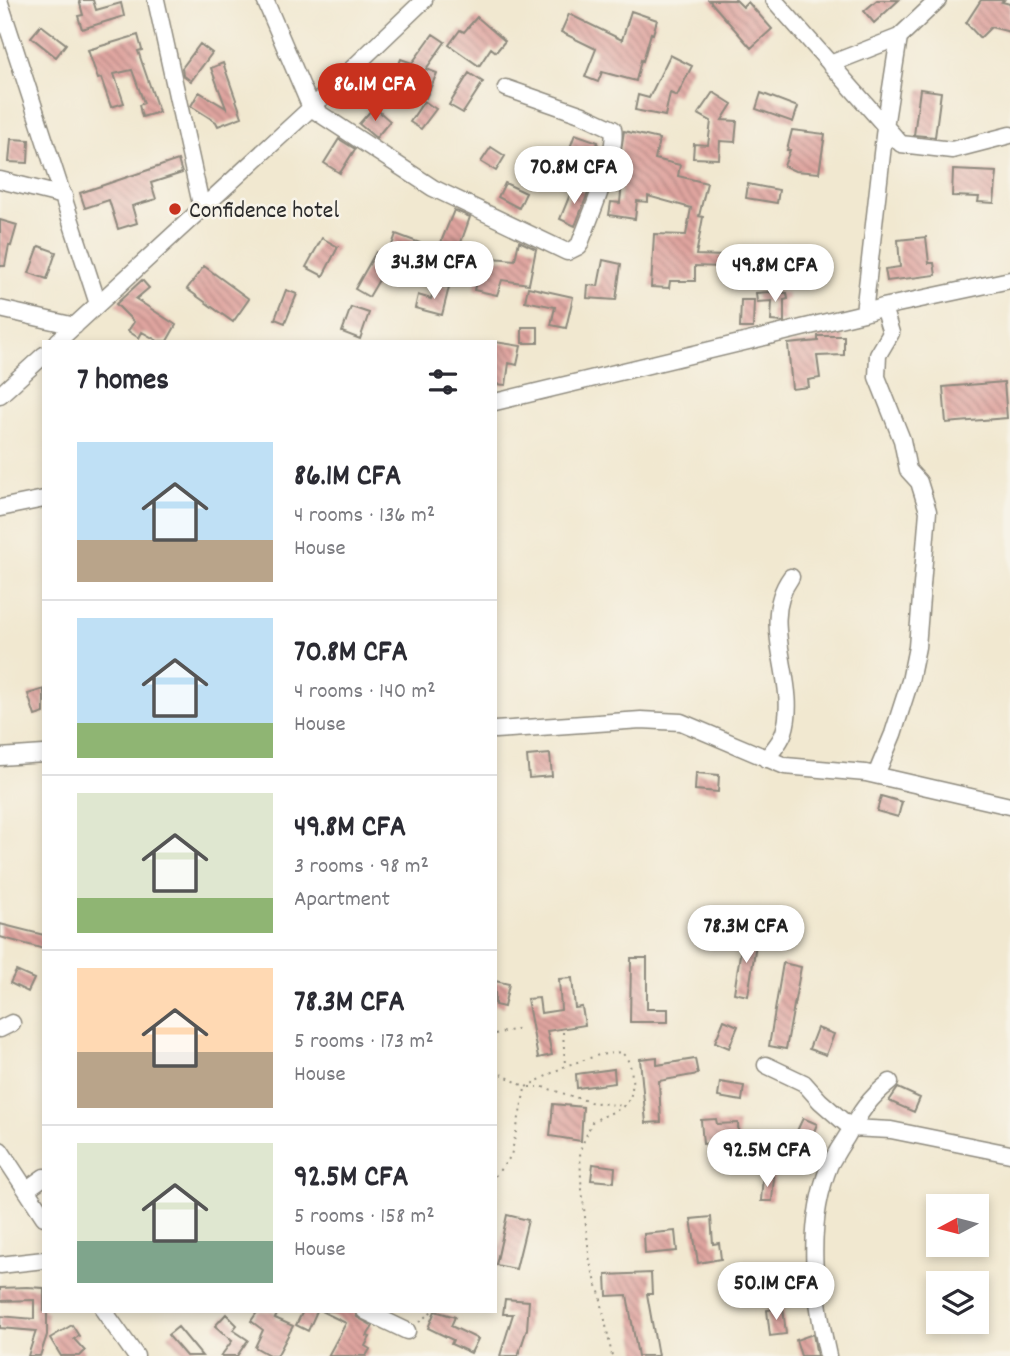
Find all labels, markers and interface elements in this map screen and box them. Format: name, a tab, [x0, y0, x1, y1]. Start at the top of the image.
pin: 86.1M CFA	[295, 64, 455, 123]
text: 86.1M CFA	[334, 69, 416, 102]
pin: 70.8M CFA	[494, 146, 654, 206]
text: 70.8M CFA	[530, 152, 618, 185]
place label: Confidence hotel	[189, 195, 339, 229]
marker: Confidence hotel	[167, 201, 183, 217]
pin: 34.3M CFA	[354, 242, 514, 301]
pin: 49.8M CFA	[695, 244, 855, 304]
text: 34.3M CFA	[391, 247, 477, 280]
text: 49.8M CFA	[732, 250, 818, 283]
text: 7 homes	[77, 361, 169, 404]
icon: filters	[424, 363, 462, 401]
text: 86.1M CFA	[294, 457, 401, 500]
icon: home	[133, 470, 217, 554]
text: 4 rooms · 136 m²	[294, 500, 435, 533]
text: House	[294, 533, 346, 566]
text: 70.8M CFA	[294, 633, 408, 676]
icon: home	[133, 646, 217, 730]
text: 4 rooms · 140 m²	[294, 676, 436, 709]
text: House	[294, 709, 346, 742]
text: 49.8M CFA	[294, 808, 406, 851]
icon: home	[133, 821, 217, 905]
text: 3 rooms · 98 m²	[294, 851, 429, 884]
text: Apartment	[294, 884, 390, 917]
pin: 78.3M CFA	[666, 906, 826, 965]
text: 78.3M CFA	[704, 911, 789, 944]
text: 78.3M CFA	[294, 983, 405, 1026]
icon: home	[133, 996, 217, 1080]
text: 5 rooms · 173 m²	[294, 1026, 434, 1059]
text: House	[294, 1059, 346, 1092]
pin: 92.5M CFA	[687, 1130, 847, 1189]
text: 92.5M CFA	[723, 1135, 811, 1168]
text: 92.5M CFA	[294, 1158, 409, 1201]
icon: home	[133, 1171, 217, 1255]
north arrow	[926, 1194, 989, 1256]
map controls	[926, 1194, 989, 1334]
text: 5 rooms · 158 m²	[294, 1201, 435, 1234]
text: House	[294, 1234, 346, 1267]
pin: 50.1M CFA	[696, 1262, 856, 1322]
text: 50.1M CFA	[734, 1268, 818, 1301]
button: layers	[926, 1271, 989, 1334]

